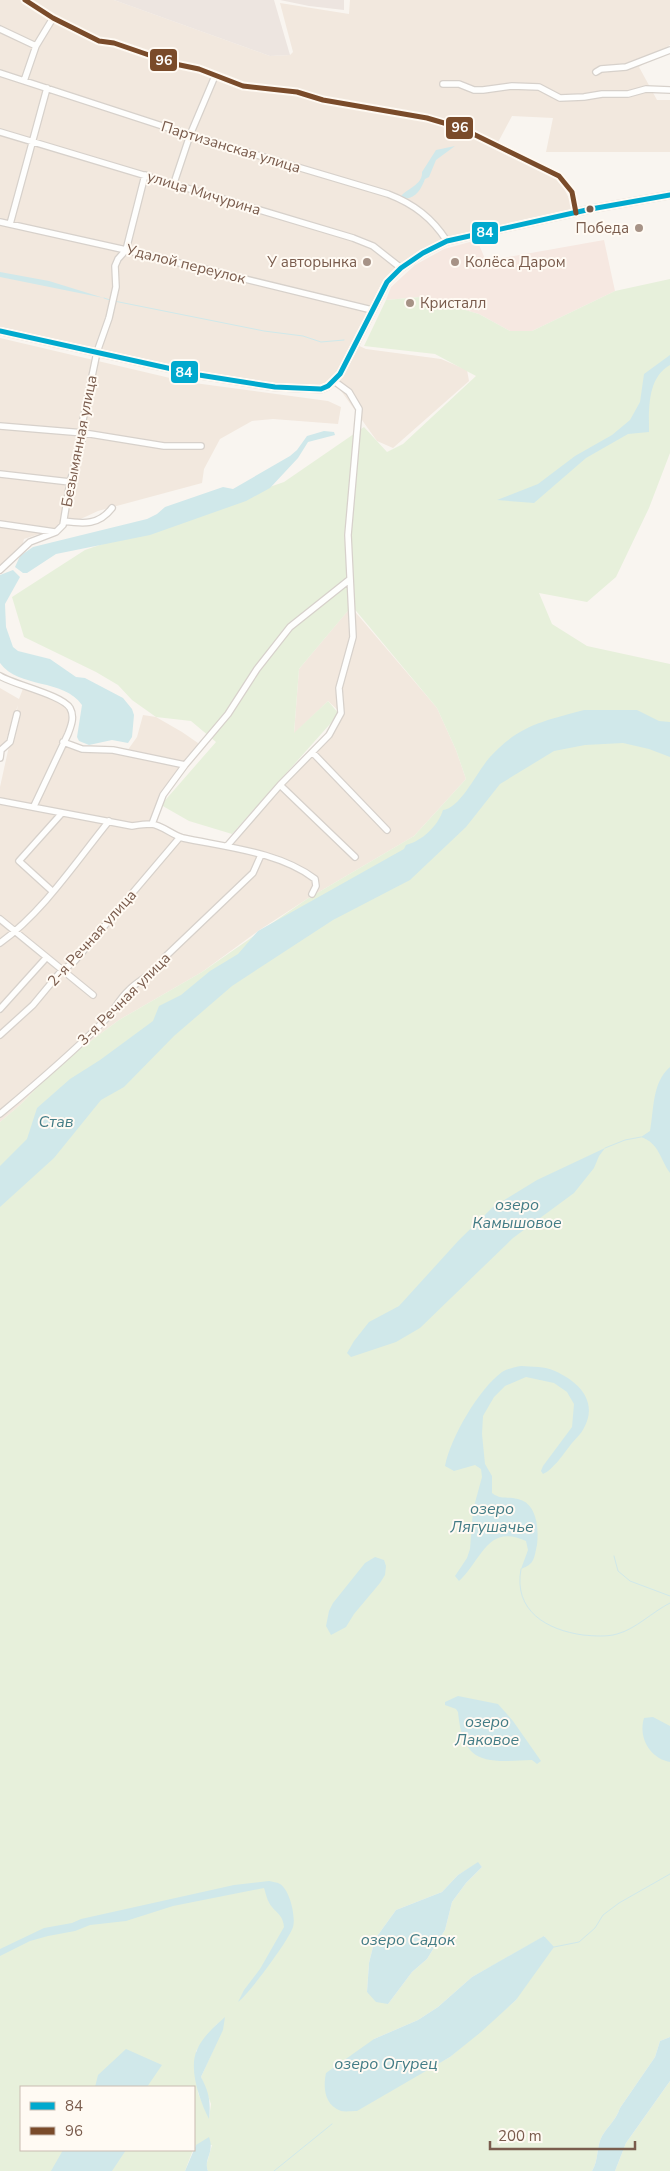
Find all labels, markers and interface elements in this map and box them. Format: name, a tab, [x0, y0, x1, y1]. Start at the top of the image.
line badge: 96	[149, 48, 178, 72]
text: 96	[156, 51, 172, 70]
street label: Партизанская улица	[159, 116, 303, 178]
line badge: 96	[445, 116, 474, 140]
text: 96	[452, 118, 468, 137]
street label: улица Мичурина	[145, 166, 263, 220]
unlabelled marker	[585, 204, 595, 214]
place label: Победа	[576, 218, 629, 238]
line badge: 84	[471, 221, 499, 245]
marker: Победа	[633, 222, 645, 234]
text: 84	[477, 223, 494, 242]
street label: Удалой переулок	[123, 239, 248, 289]
place label: У авторынка	[266, 252, 357, 272]
place label: Колёса Даром	[465, 252, 566, 272]
marker: У авторынка	[361, 256, 373, 268]
marker: Колёса Даром	[449, 256, 461, 268]
place label: Кристалл	[420, 293, 486, 313]
marker: Кристалл	[404, 297, 416, 309]
line badge: 84	[170, 360, 199, 384]
text: 84	[176, 363, 193, 382]
street label: Безымянная улица	[56, 373, 102, 509]
street label: 2-я Речная улица	[43, 885, 141, 991]
street label: 3-я Речная улица	[73, 948, 175, 1050]
water label: Став	[38, 1111, 74, 1133]
water label: озеро Камышовое	[472, 1194, 562, 1234]
water label: озеро Лягушачье	[449, 1498, 534, 1538]
water label: озеро Лаковое	[454, 1711, 520, 1751]
water label: озеро Садок	[361, 1929, 456, 1951]
water label: озеро Огурец	[334, 2053, 438, 2075]
legend	[20, 2086, 195, 2151]
text: 84	[65, 2096, 83, 2116]
scale bar	[490, 2118, 635, 2150]
text: 96	[65, 2121, 83, 2141]
text: 200 m	[498, 2126, 542, 2146]

